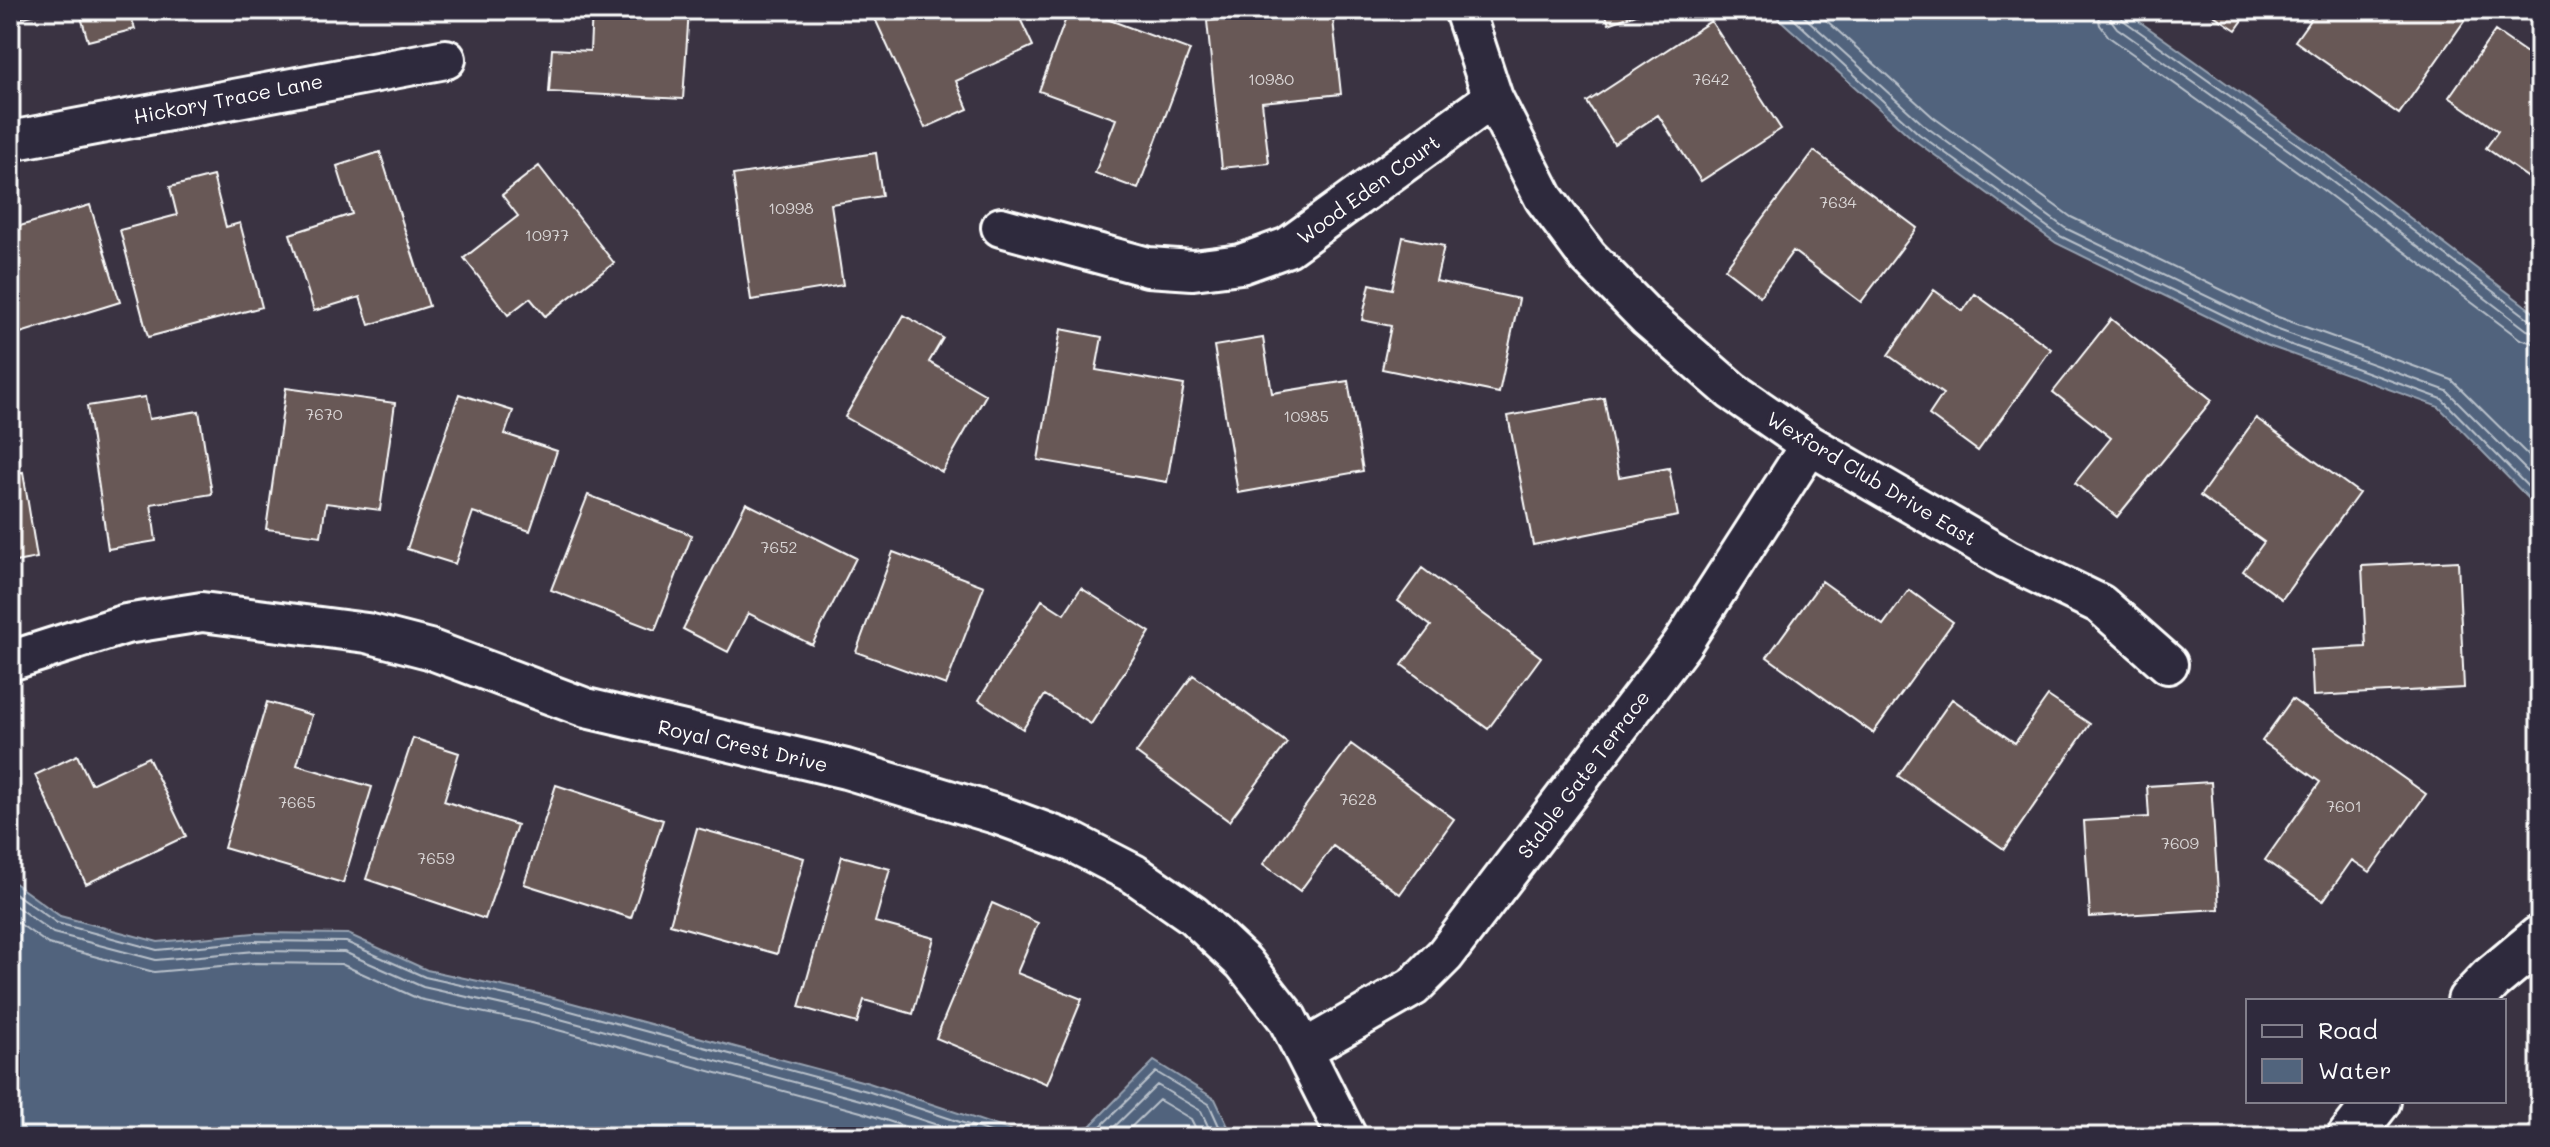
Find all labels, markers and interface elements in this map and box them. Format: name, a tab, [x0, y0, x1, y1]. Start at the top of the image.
street label: Hickory Trace Lane	[131, 67, 325, 129]
house number: 10980	[1248, 68, 1294, 89]
house number: 7642	[1693, 68, 1729, 89]
street label: Wood Eden Court	[1291, 128, 1445, 250]
house number: 7634	[1819, 191, 1857, 212]
house number: 10998	[768, 197, 814, 218]
house number: 10977	[525, 224, 569, 245]
house number: 7670	[305, 403, 343, 424]
house number: 10985	[1283, 405, 1329, 426]
street label: Wexford Club Drive East	[1762, 405, 1982, 551]
house number: 7652	[761, 536, 797, 557]
street label: Stable Gate Terrace	[1511, 685, 1655, 863]
street label: Royal Crest Drive	[656, 713, 830, 777]
house number: 7628	[1339, 788, 1377, 809]
house number: 7665	[278, 791, 316, 812]
house number: 7601	[2326, 795, 2362, 816]
house number: 7609	[2161, 832, 2199, 853]
house number: 7659	[417, 847, 455, 868]
legend	[2246, 999, 2506, 1103]
text: Road	[2318, 1014, 2378, 1045]
text: Water	[2318, 1054, 2392, 1085]

